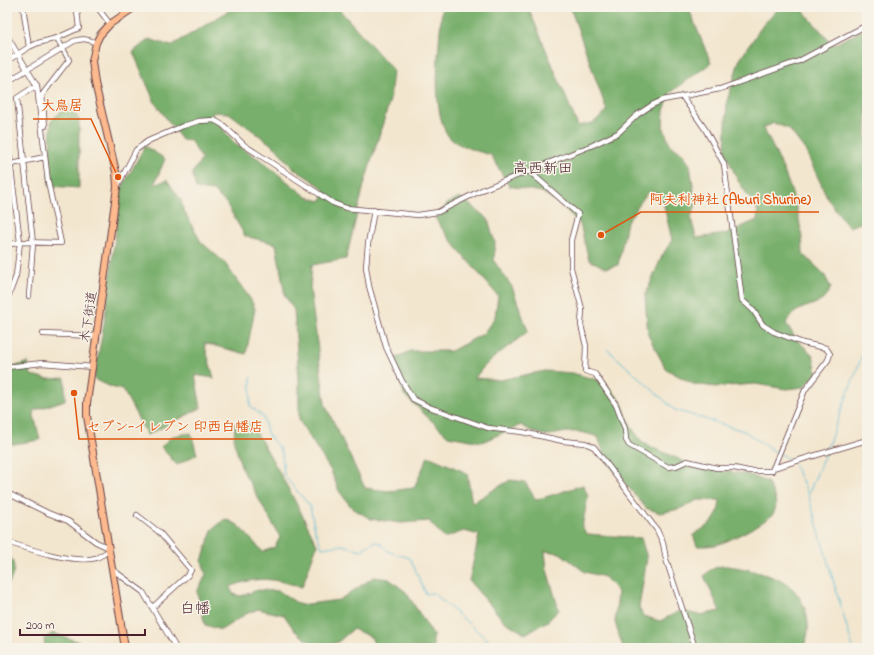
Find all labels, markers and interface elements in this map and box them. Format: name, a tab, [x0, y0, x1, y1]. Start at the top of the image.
callout: 大鳥居	[33, 93, 91, 119]
text: 大鳥居	[41, 96, 83, 117]
district label: 高西新田	[513, 158, 573, 180]
callout: 阿夫利神社 (Aburi Shurine)	[641, 186, 819, 212]
text: 阿夫利神社 (Aburi Shurine)	[649, 190, 812, 211]
street label: 木下街道	[76, 290, 102, 344]
callout: セブン-イレブン 印西白幡店	[79, 413, 272, 439]
text: セブン-イレブン 印西白幡店	[87, 417, 263, 438]
district label: 白幡	[180, 598, 210, 620]
scale bar	[20, 611, 145, 637]
text: 200 m	[26, 617, 55, 635]

